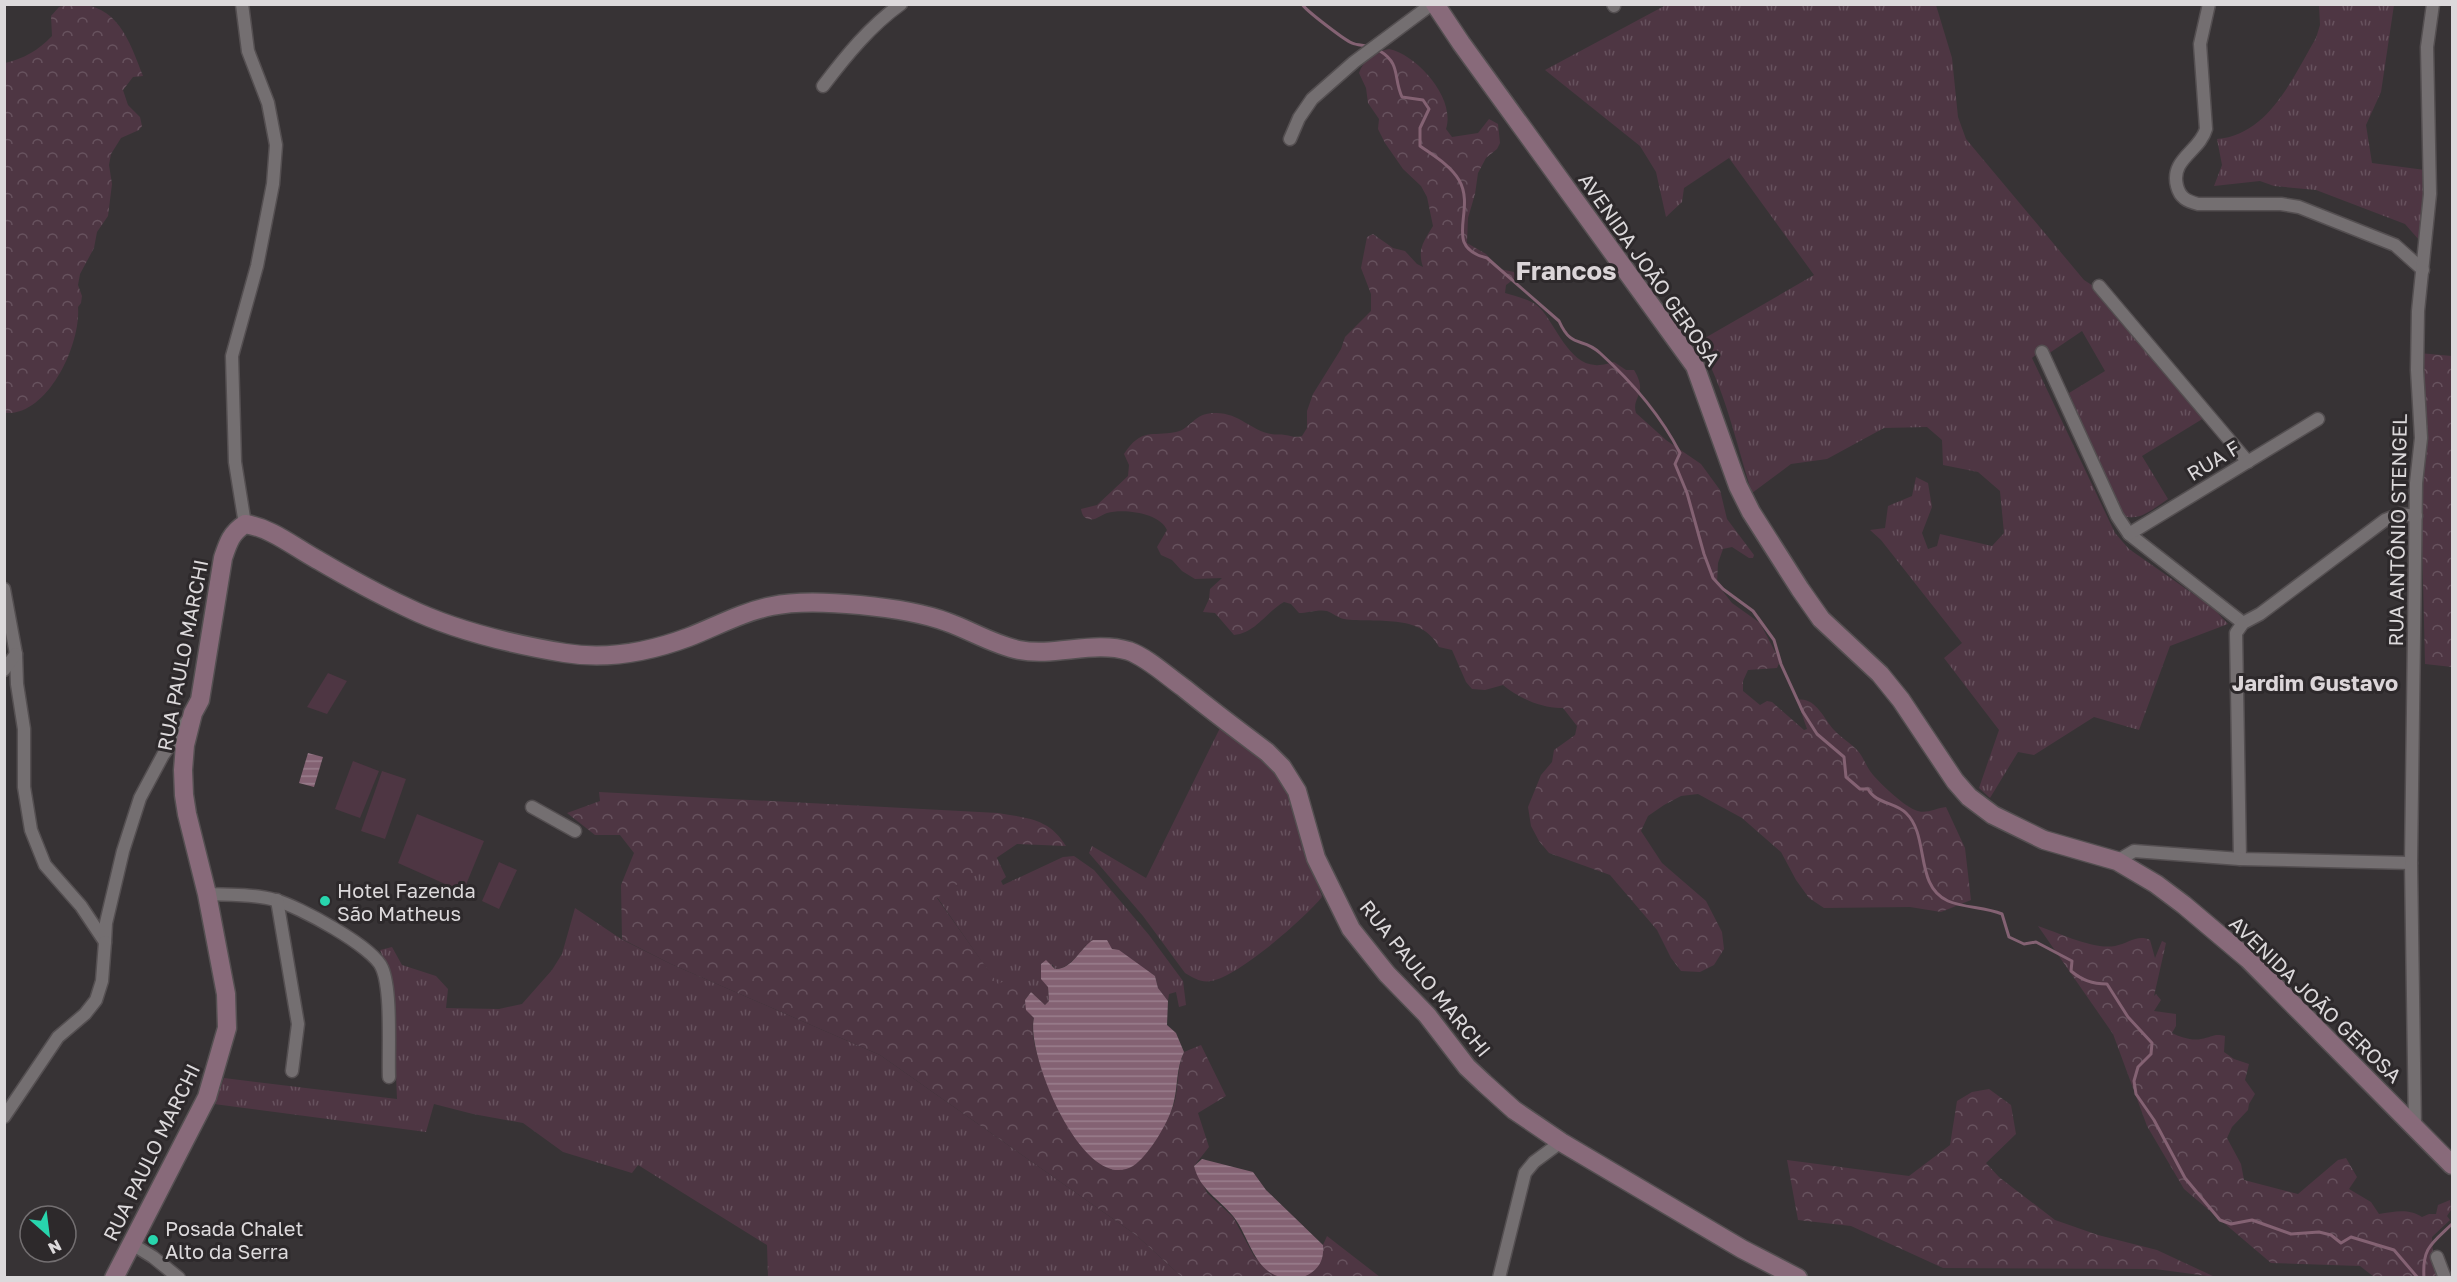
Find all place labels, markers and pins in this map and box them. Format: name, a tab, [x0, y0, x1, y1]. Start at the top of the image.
place label: Hotel Fazenda São Matheus	[337, 878, 476, 925]
marker: Hotel Fazenda São Matheus	[318, 894, 332, 908]
place label: Posada Chalet Alto da Serra	[165, 1216, 303, 1263]
marker: Posada Chalet Alto da Serra	[146, 1233, 160, 1247]

